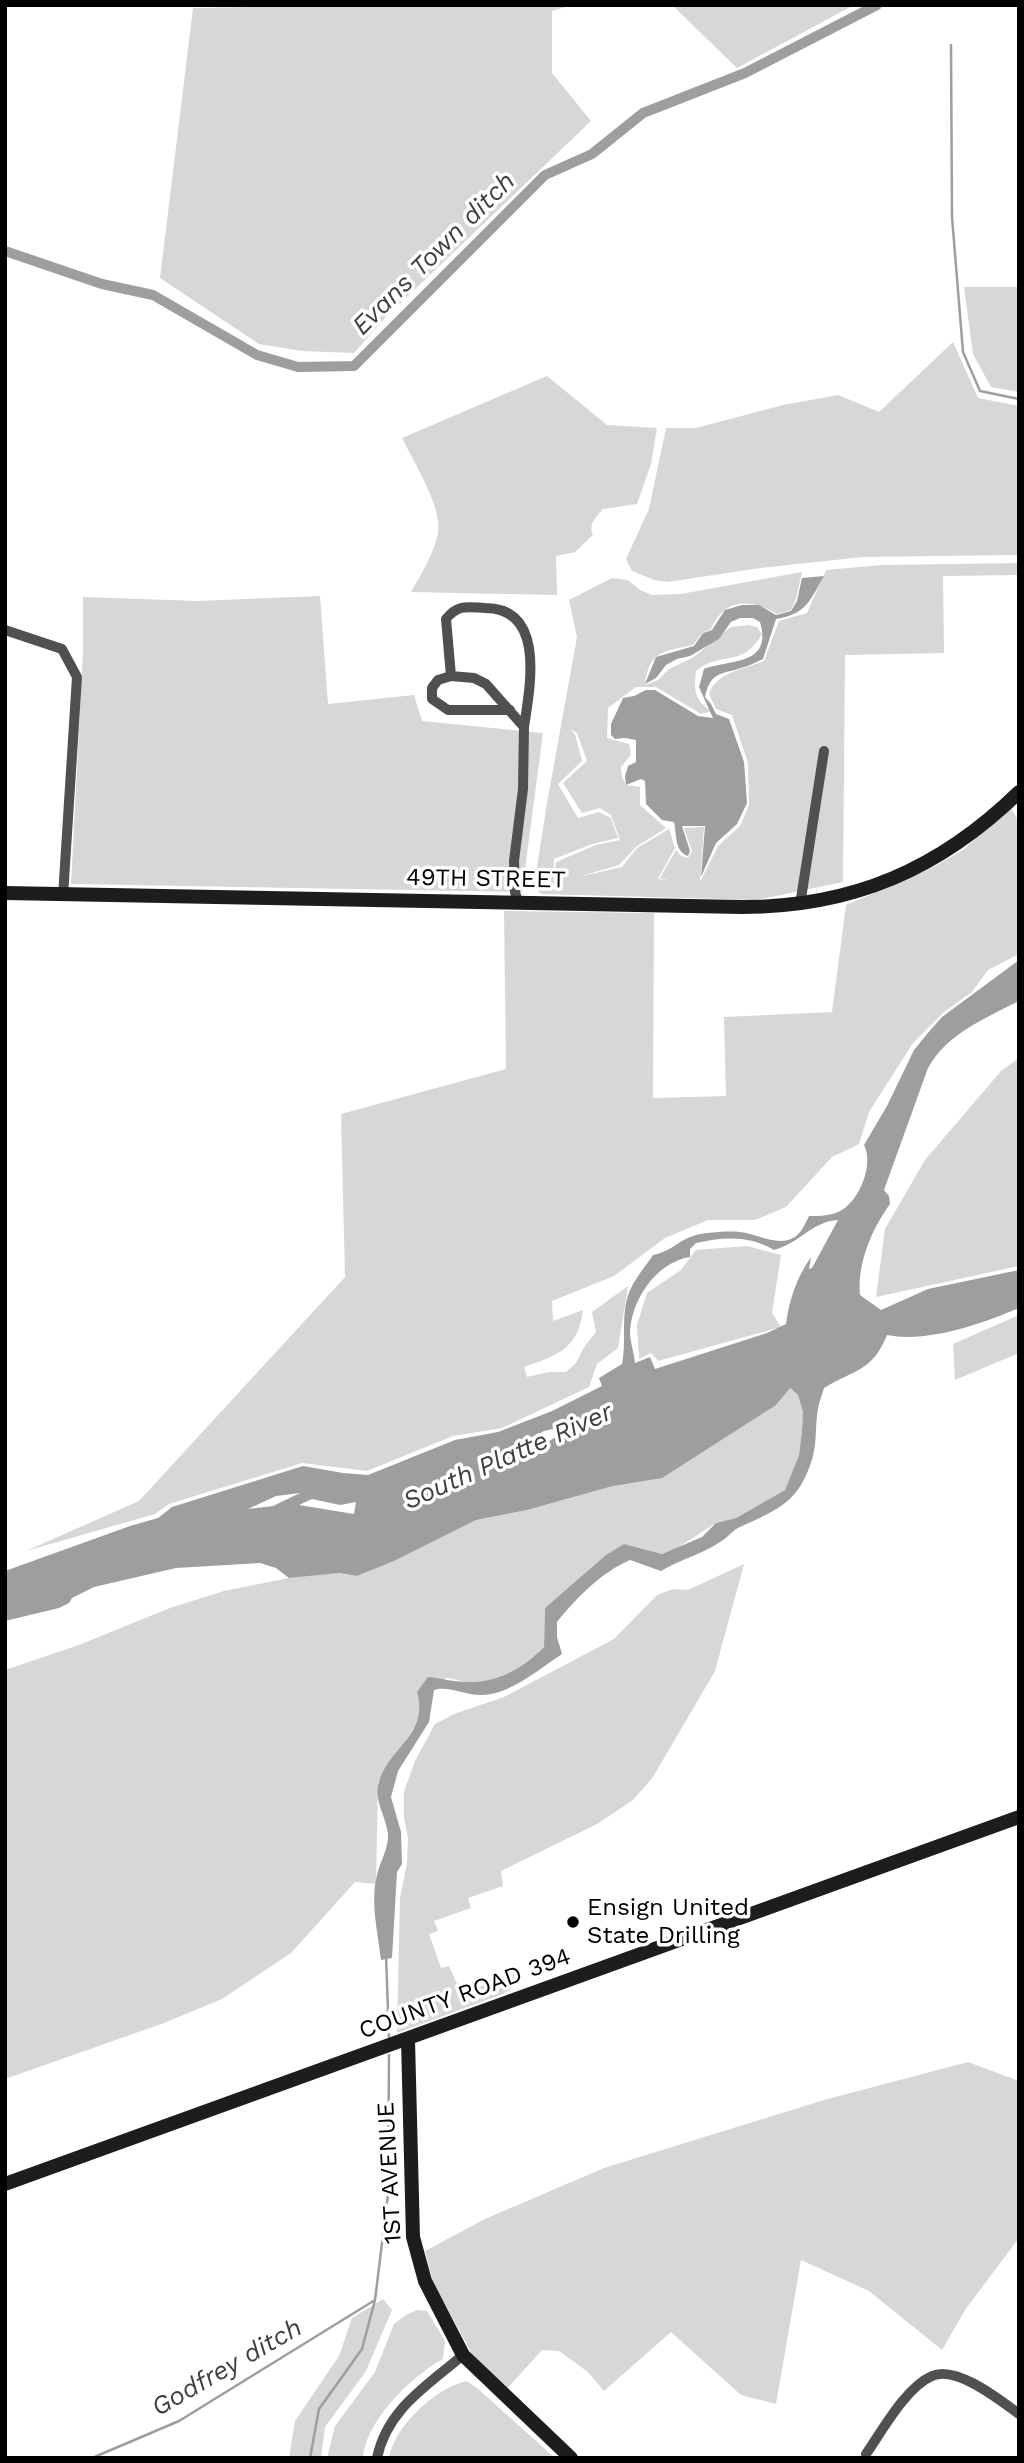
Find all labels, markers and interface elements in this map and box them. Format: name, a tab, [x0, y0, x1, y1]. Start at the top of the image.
water label: Evans Town ditch	[346, 166, 522, 342]
street label: 49TH STREET	[406, 863, 566, 895]
water label: South Platte River	[398, 1397, 618, 1517]
place label: Ensign United State Drilling	[587, 1894, 749, 1950]
marker: Ensign United State Drilling	[565, 1914, 581, 1930]
street label: COUNTY ROAD 394	[355, 1942, 575, 2046]
street label: 1ST AVENUE	[372, 2101, 408, 2245]
water label: Godfrey ditch	[146, 2312, 308, 2424]

